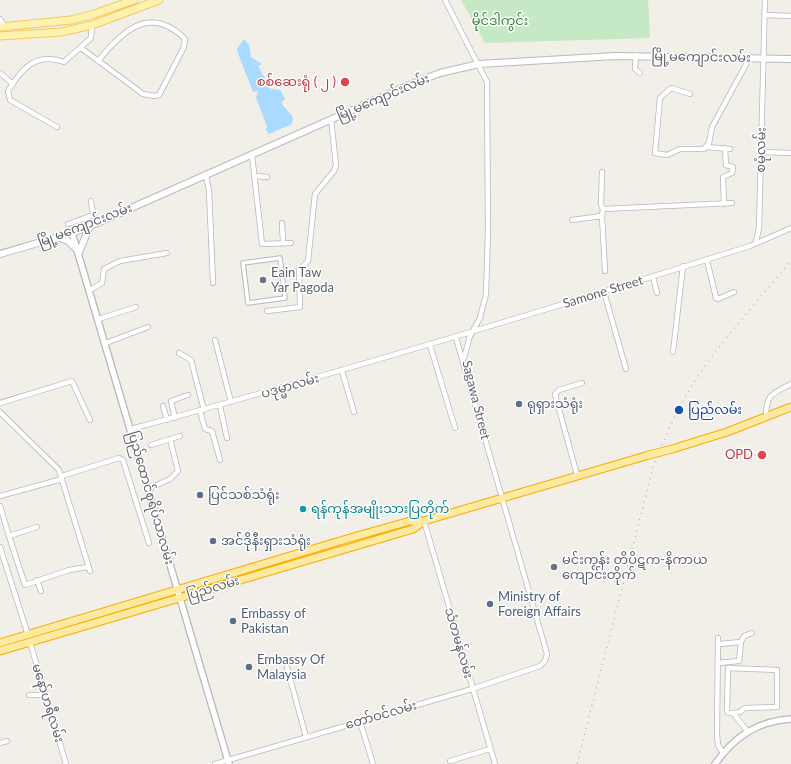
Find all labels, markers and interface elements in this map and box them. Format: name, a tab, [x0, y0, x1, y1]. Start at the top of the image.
park label: မိုင်ဒါကွင်း	[472, 13, 528, 29]
street label: မြို့မကျောင်းလမ်း	[651, 48, 751, 66]
street label: မြို့မကျောင်းလမ်း	[334, 70, 432, 124]
place label: စစ်ဆေးရုံ ( ၂ )	[257, 74, 336, 90]
marker: စစ်ဆေးရုံ ( ၂ )	[339, 76, 351, 88]
street label: စမုံလမ်း	[753, 127, 769, 173]
street label: မြို့မကျောင်းလမ်း	[36, 200, 134, 250]
place label: Eain Taw Yar Pagoda	[271, 265, 334, 296]
street label: Samone Street	[561, 272, 645, 312]
marker: Eain Taw Yar Pagoda	[258, 275, 268, 285]
street label: Sagawa Street	[459, 359, 493, 441]
street label: ပဒုမ္မာလမ်း	[259, 370, 321, 402]
place label: ရုရှားသံရုံး	[527, 396, 583, 412]
marker: ရုရှားသံရုံး	[514, 399, 524, 409]
place label: ပြည်လမ်း	[688, 402, 742, 418]
marker: ပြည်လမ်း	[673, 404, 685, 416]
street label: ပြည်ထောင်စုရိပ်သာလမ်း	[124, 429, 178, 567]
place label: OPD	[725, 447, 753, 463]
marker: OPD	[756, 449, 768, 461]
place label: ပြင်သစ်သံရုံး	[208, 487, 280, 503]
marker: ပြင်သစ်သံရုံး	[195, 490, 205, 500]
place label: ရန်ကုန်အမျိုးသားပြတိုက်	[311, 501, 449, 517]
marker: ရန်ကုန်အမျိုးသားပြတိုက်	[298, 504, 308, 514]
place label: အင်ဒိုနီးရှားသံရုံး	[221, 533, 311, 549]
marker: အင်ဒိုနီးရှားသံရုံး	[208, 536, 218, 546]
place label: မင်းကွန်း တိပိဋက-နိကာယ ကျောင်းတိုက်	[562, 552, 708, 583]
marker: မင်းကွန်း တိပိဋက-နိကာယ ကျောင်းတိုက်	[549, 562, 559, 572]
street label: ပြည်လမ်း	[185, 573, 241, 603]
place label: Ministry of Foreign Affairs	[498, 589, 581, 620]
marker: Ministry of Foreign Affairs	[485, 599, 495, 609]
place label: Embassy of Pakistan	[241, 606, 306, 637]
street label: သံတမန်လမ်း	[441, 606, 477, 680]
marker: Embassy of Pakistan	[228, 616, 238, 626]
place label: Embassy Of Malaysia	[257, 652, 325, 683]
street label: မနော်ဟရီလမ်း	[29, 662, 67, 744]
marker: Embassy Of Malaysia	[244, 662, 254, 672]
street label: တော်ဝင်လမ်း	[343, 697, 419, 733]

